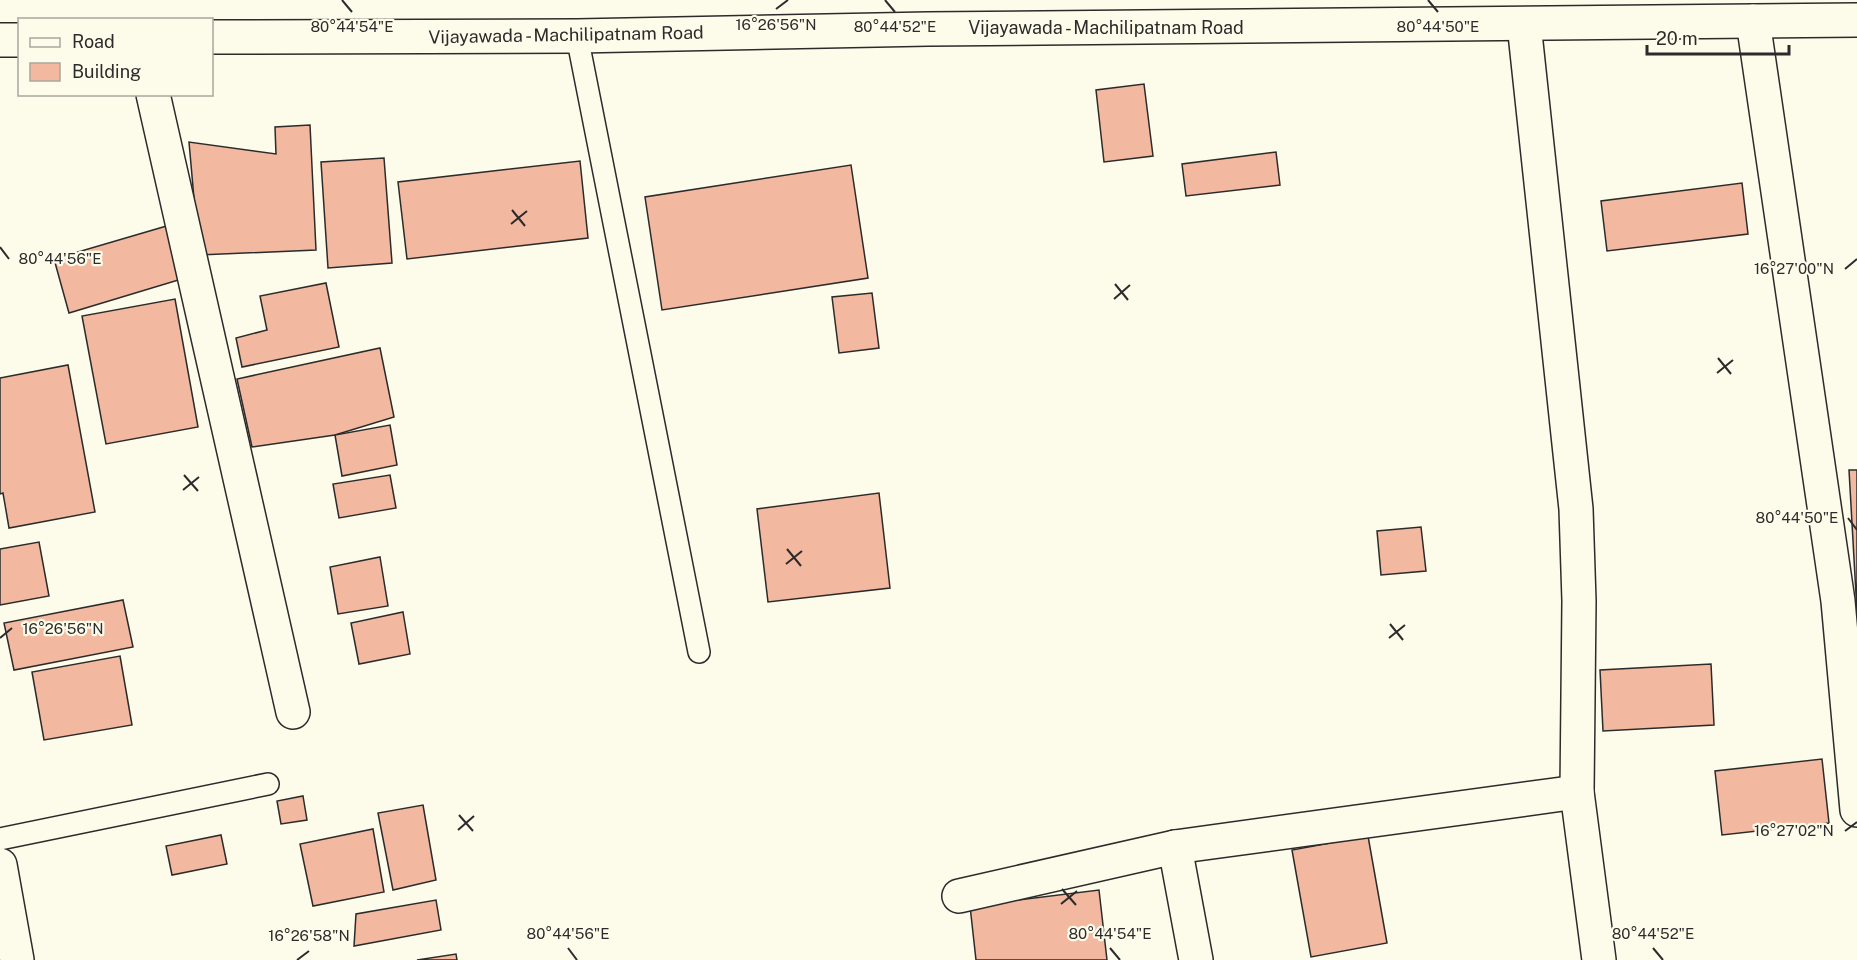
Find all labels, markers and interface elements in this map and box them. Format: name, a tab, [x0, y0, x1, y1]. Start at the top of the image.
text: 16°26'56"N	[735, 16, 817, 33]
street label: Vijayawada - Machilipatnam Road	[968, 17, 1244, 38]
legend	[18, 18, 213, 96]
text: 80°44'54"E	[310, 18, 394, 35]
text: 80°44'52"E	[854, 18, 936, 35]
text: 80°44'50"E	[1397, 18, 1479, 35]
scale bar	[1647, 18, 1790, 56]
street label: Vijayawada - Machilipatnam Road	[428, 22, 704, 47]
text: 20 m	[1656, 28, 1698, 49]
text: Road	[72, 31, 115, 52]
text: Building	[72, 61, 141, 82]
text: 80°44'56"E	[19, 250, 101, 267]
text: 16°27'00"N	[1754, 260, 1834, 277]
text: 80°44'50"E	[1756, 509, 1838, 526]
text: 16°26'56"N	[22, 620, 104, 637]
text: 16°27'02"N	[1754, 822, 1834, 839]
text: 80°44'56"E	[527, 925, 609, 942]
text: 80°44'54"E	[1068, 925, 1152, 942]
text: 80°44'52"E	[1612, 925, 1694, 942]
text: 16°26'58"N	[268, 927, 350, 944]

